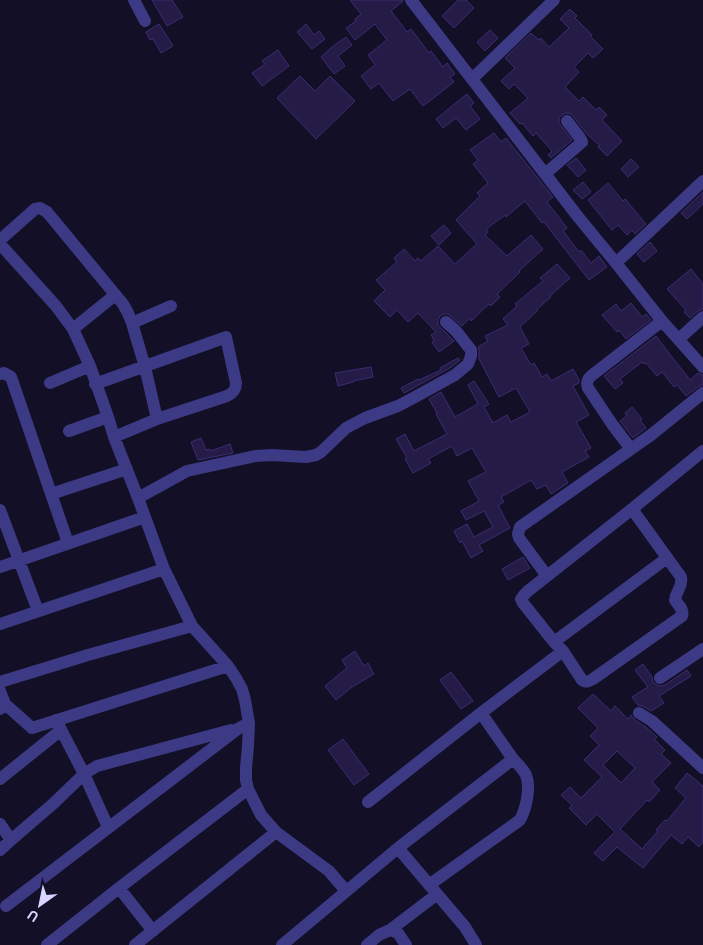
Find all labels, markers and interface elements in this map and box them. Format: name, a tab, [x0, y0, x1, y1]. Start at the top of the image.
north arrow	[15, 880, 65, 930]
text: U	[24, 906, 42, 925]

